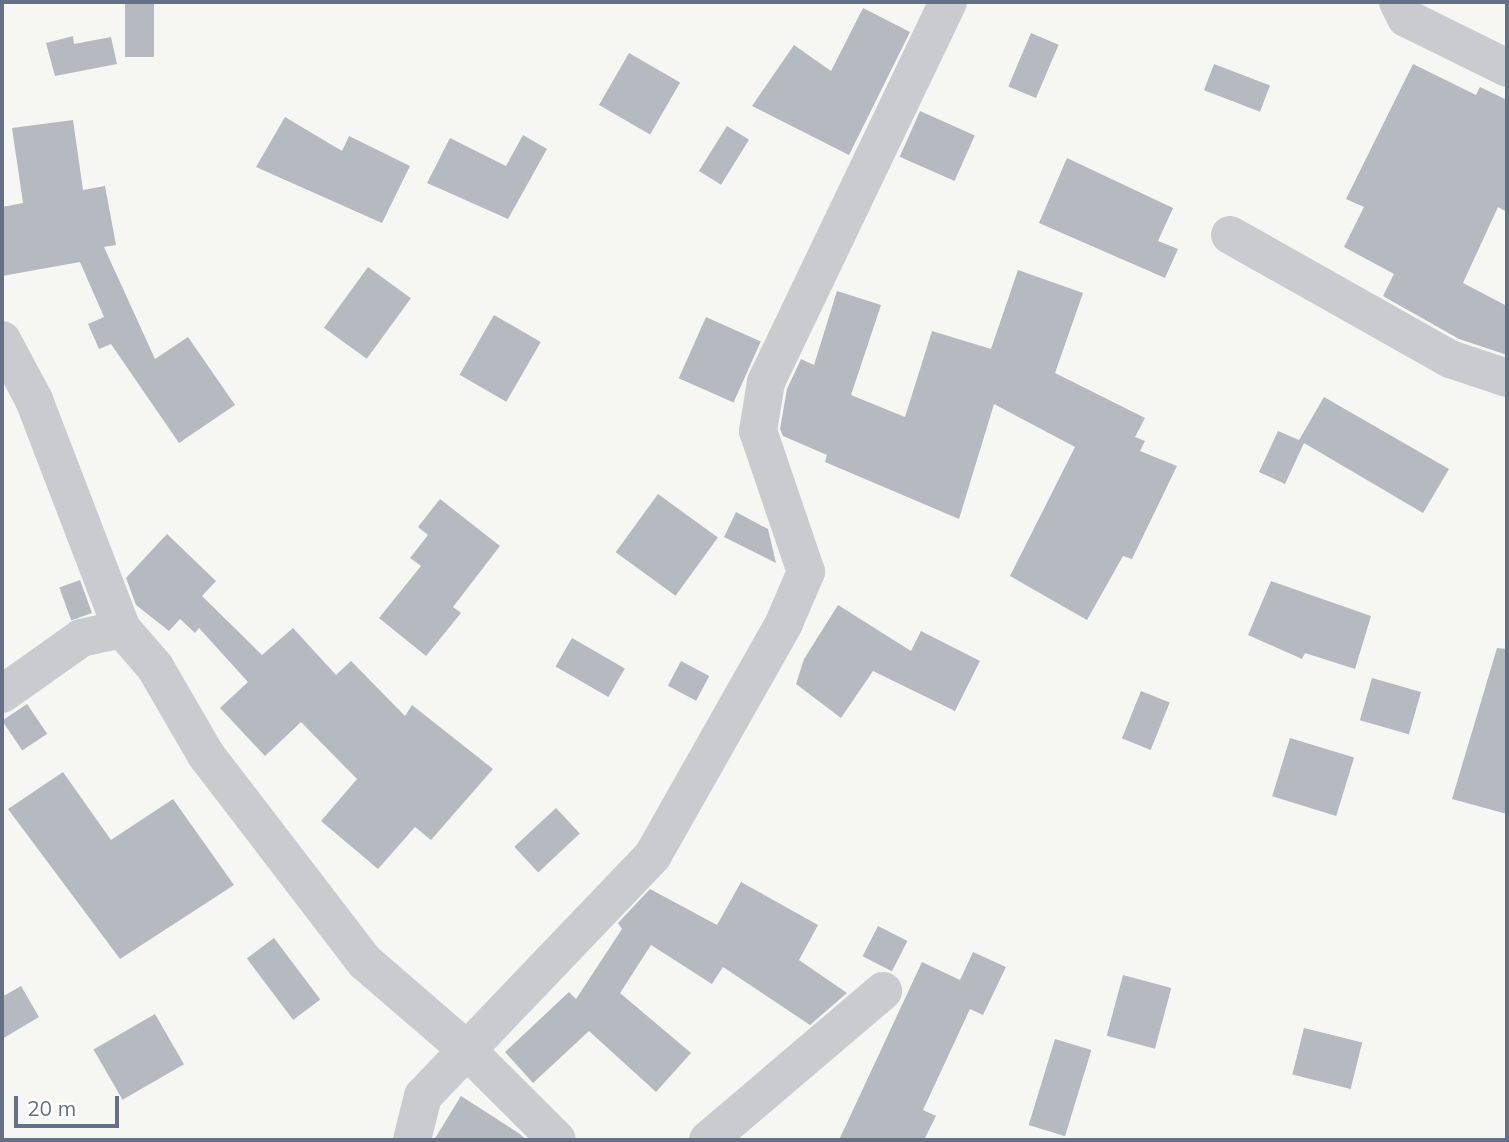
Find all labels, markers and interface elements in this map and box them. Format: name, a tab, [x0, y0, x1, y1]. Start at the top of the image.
scale bar	[18, 1082, 122, 1126]
text: 20 m	[27, 1095, 76, 1121]

